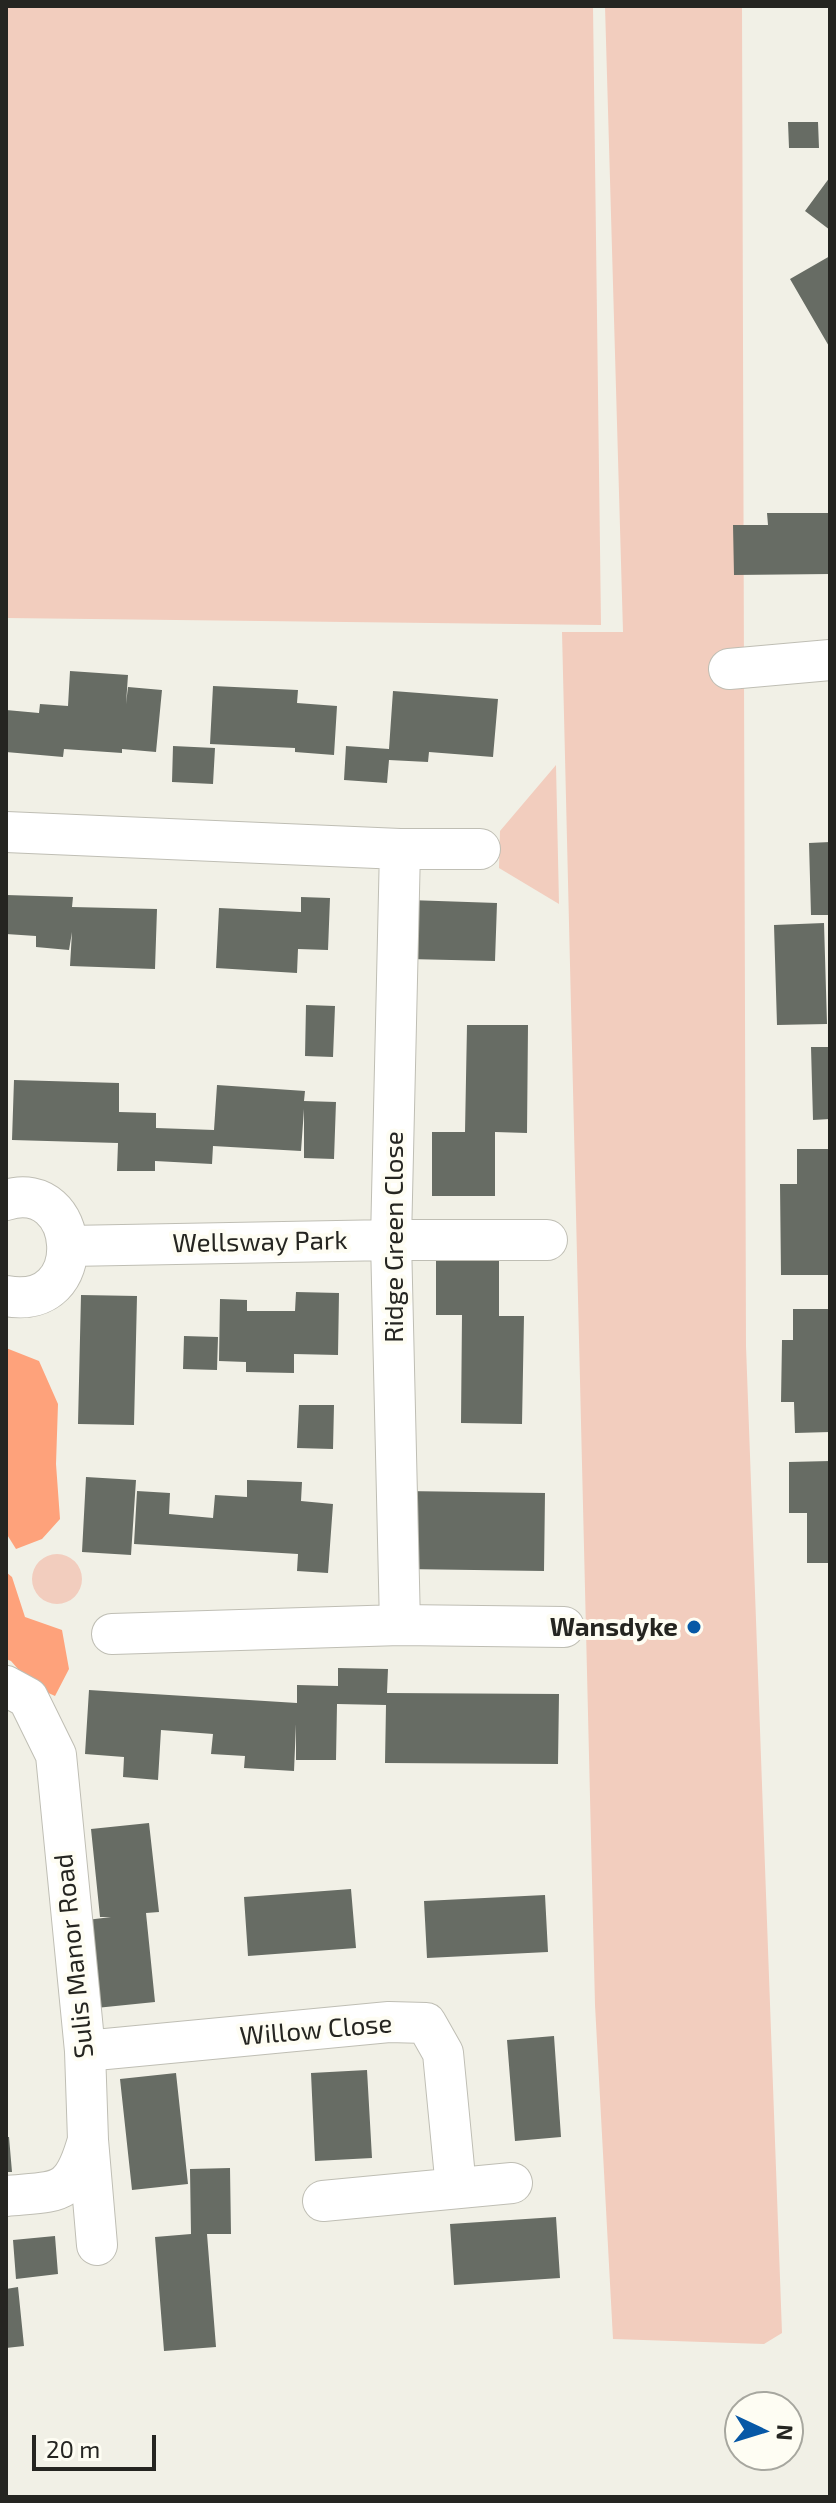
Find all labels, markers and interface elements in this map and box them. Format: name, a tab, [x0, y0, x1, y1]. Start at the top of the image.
street label: Ridge Green Close	[378, 1131, 410, 1343]
street label: Wellsway Park	[172, 1225, 348, 1259]
place label: Wansdyke	[550, 1611, 678, 1643]
marker: Wansdyke	[685, 1618, 703, 1636]
street label: Sulis Manor Road	[48, 1852, 100, 2060]
street label: Willow Close	[238, 2008, 394, 2052]
north arrow	[724, 2391, 804, 2471]
scale bar	[36, 2419, 160, 2469]
text: N	[772, 2424, 799, 2441]
text: 20 m	[46, 2434, 100, 2463]

